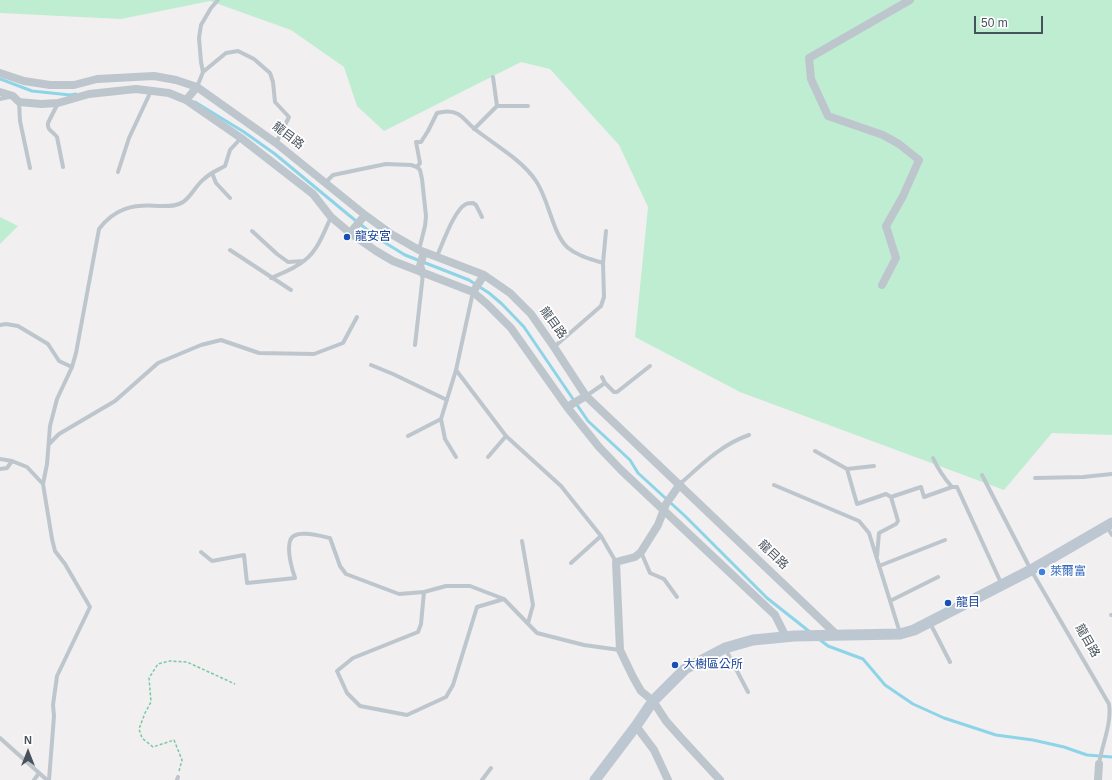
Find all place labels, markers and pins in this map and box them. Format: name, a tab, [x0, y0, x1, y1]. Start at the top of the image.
place label: 龍安宮	[355, 230, 391, 244]
marker: 龍安宮	[342, 232, 352, 242]
place label: 萊爾富	[1050, 565, 1086, 579]
marker: 萊爾富	[1037, 567, 1047, 577]
place label: 龍目	[956, 596, 980, 610]
marker: 龍目	[943, 598, 953, 608]
place label: 大樹區公所	[683, 658, 743, 672]
marker: 大樹區公所	[670, 660, 680, 670]

